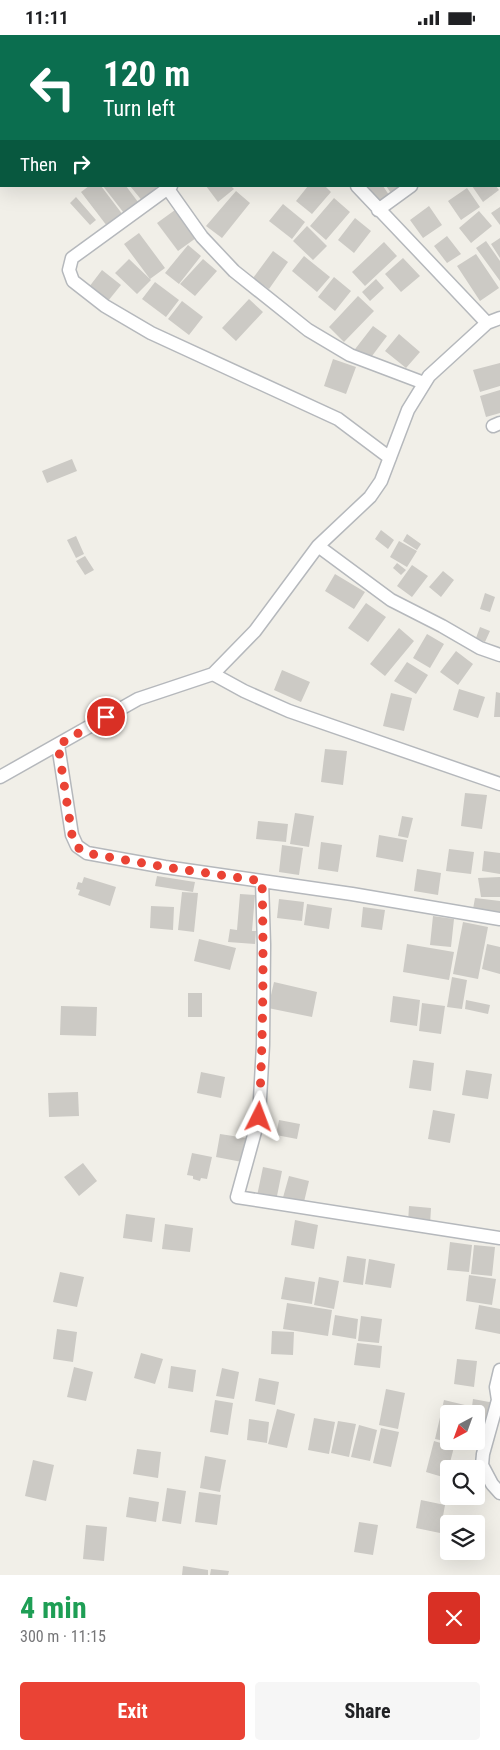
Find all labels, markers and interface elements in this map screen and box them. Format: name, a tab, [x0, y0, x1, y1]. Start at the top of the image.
text: 11:11	[25, 6, 69, 29]
text: 120 m	[103, 54, 190, 95]
icon: left	[20, 55, 85, 120]
text: Turn left	[103, 96, 175, 121]
icon: right	[67, 150, 95, 178]
text: Then	[20, 153, 57, 176]
pin	[85, 696, 127, 738]
icon: arrive	[92, 703, 120, 731]
position arrow	[232, 1090, 284, 1142]
north arrow	[440, 1405, 485, 1450]
map controls	[440, 1405, 485, 1560]
button: search	[440, 1460, 485, 1505]
button: layers	[440, 1515, 485, 1560]
text: 4 min	[20, 1590, 87, 1625]
button: close	[428, 1592, 480, 1644]
text: 300 m · 11:15	[20, 1627, 106, 1646]
button: Exit	[20, 1682, 245, 1740]
button: Share	[255, 1682, 480, 1740]

